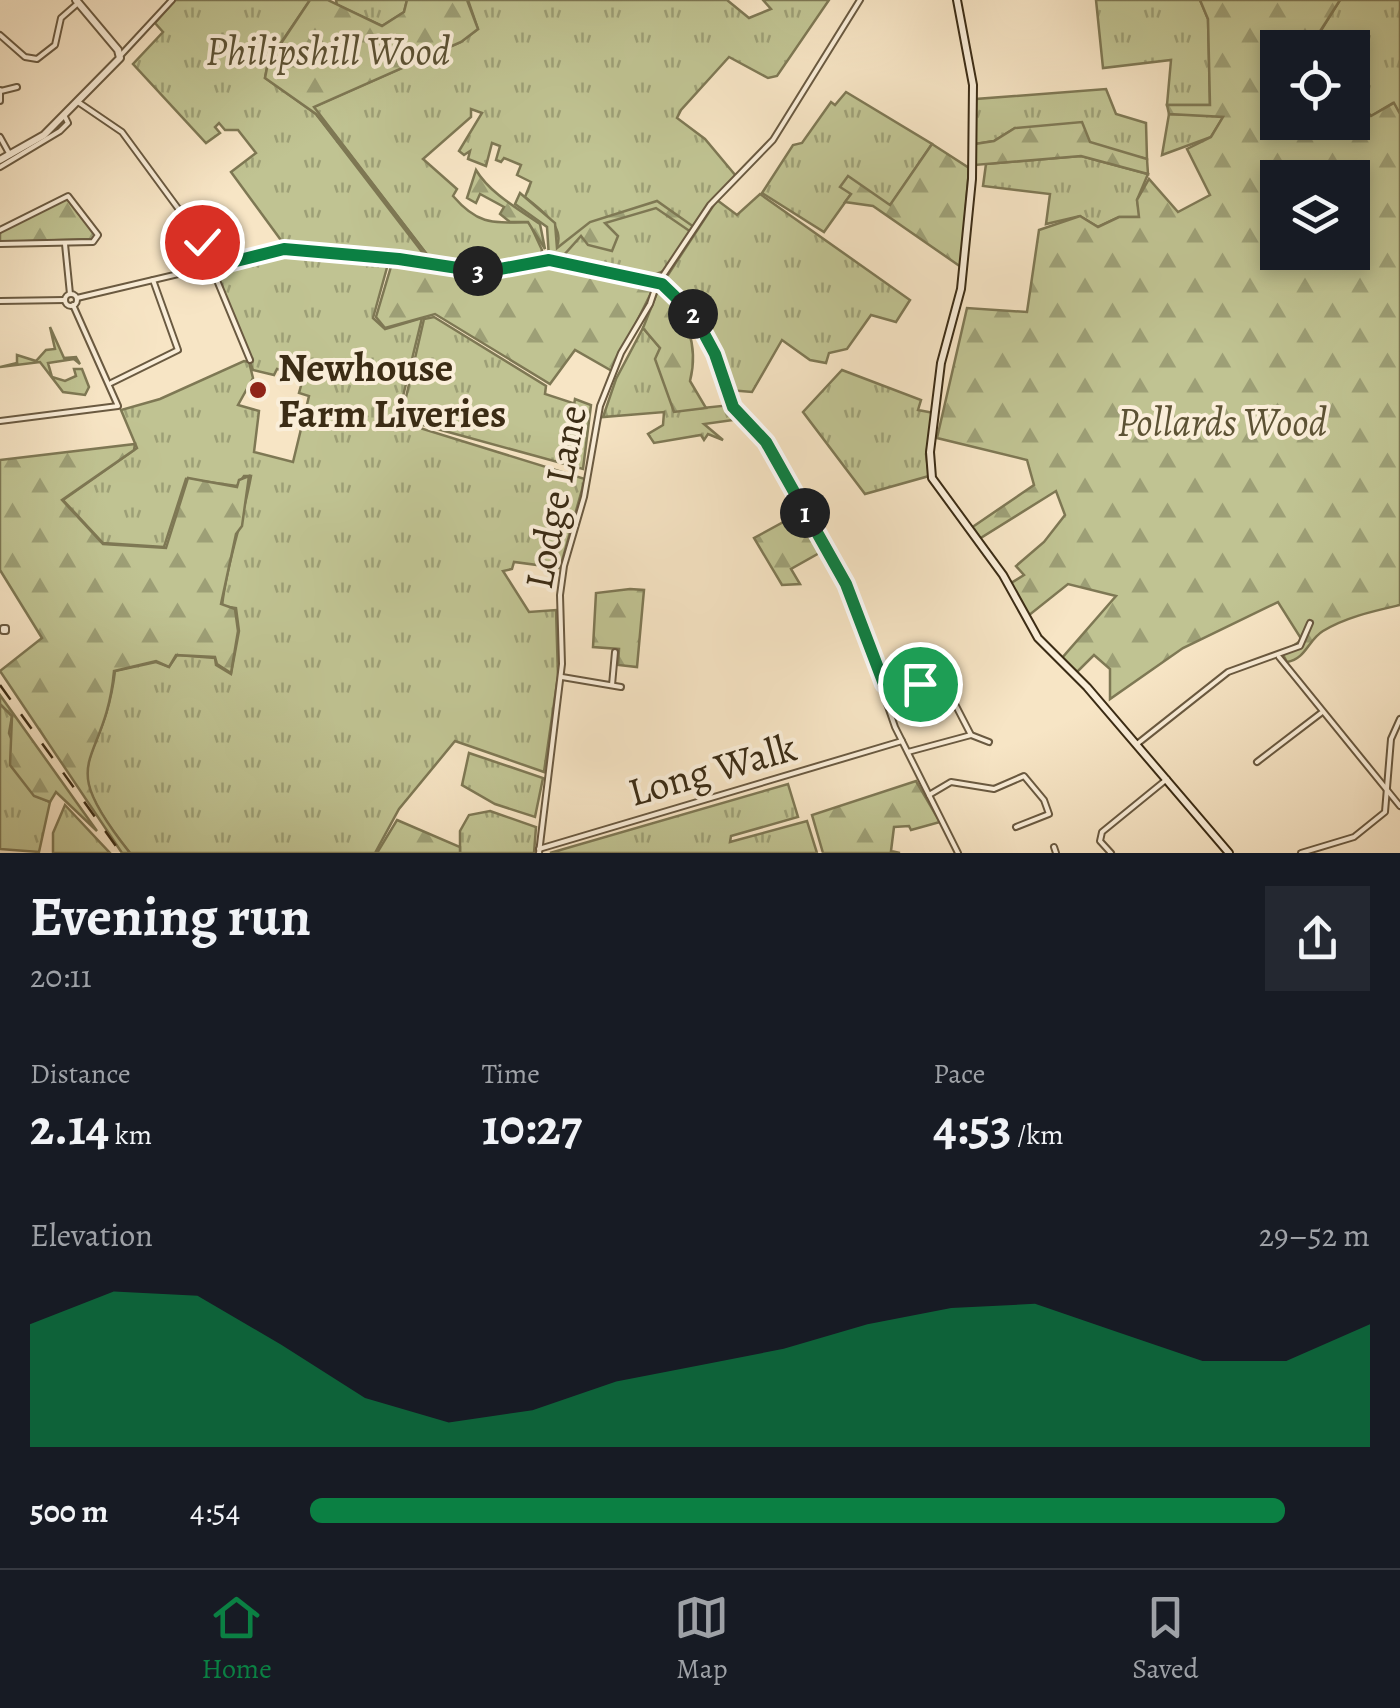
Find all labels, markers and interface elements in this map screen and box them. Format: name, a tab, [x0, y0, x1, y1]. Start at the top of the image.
park label: Philipshill Wood	[206, 24, 451, 79]
map controls	[1260, 30, 1370, 270]
button: locate	[1260, 30, 1370, 140]
button: layers	[1260, 160, 1370, 270]
pin	[160, 200, 245, 285]
icon: check	[175, 215, 230, 270]
pin: 3	[453, 246, 503, 296]
text: 3	[472, 252, 484, 290]
pin: 2	[668, 289, 718, 339]
text: 2	[686, 295, 700, 333]
place label: Newhouse Farm Liveries	[278, 340, 506, 441]
marker: Newhouse Farm Liveries	[247, 379, 269, 401]
park label: Pollards Wood	[1117, 395, 1327, 450]
street label: Lodge Lane	[511, 400, 600, 594]
pin: 1	[780, 488, 830, 538]
text: 1	[800, 494, 810, 532]
pin	[878, 642, 963, 727]
icon: arrive	[893, 657, 948, 712]
street label: Long Walk	[622, 719, 803, 820]
text: Evening run	[30, 879, 311, 954]
button: share	[1265, 886, 1370, 991]
text: 20:11	[30, 954, 92, 998]
text: Distance	[30, 1055, 130, 1093]
text: Time	[482, 1055, 540, 1093]
text: Pace	[933, 1055, 985, 1093]
text: 2.14	[30, 1093, 109, 1161]
text: 10:27	[482, 1093, 582, 1161]
text: 4:53	[933, 1093, 1012, 1161]
text: km	[109, 1116, 152, 1154]
text: /km	[1012, 1116, 1064, 1154]
text: Elevation	[30, 1213, 153, 1257]
text: 29–52 m	[1259, 1213, 1370, 1257]
text: 500 m	[30, 1489, 108, 1533]
text: 4:54	[190, 1489, 240, 1533]
tab: Home	[201, 1590, 272, 1688]
tab: Map	[674, 1590, 729, 1688]
tab: Saved	[1132, 1590, 1199, 1688]

